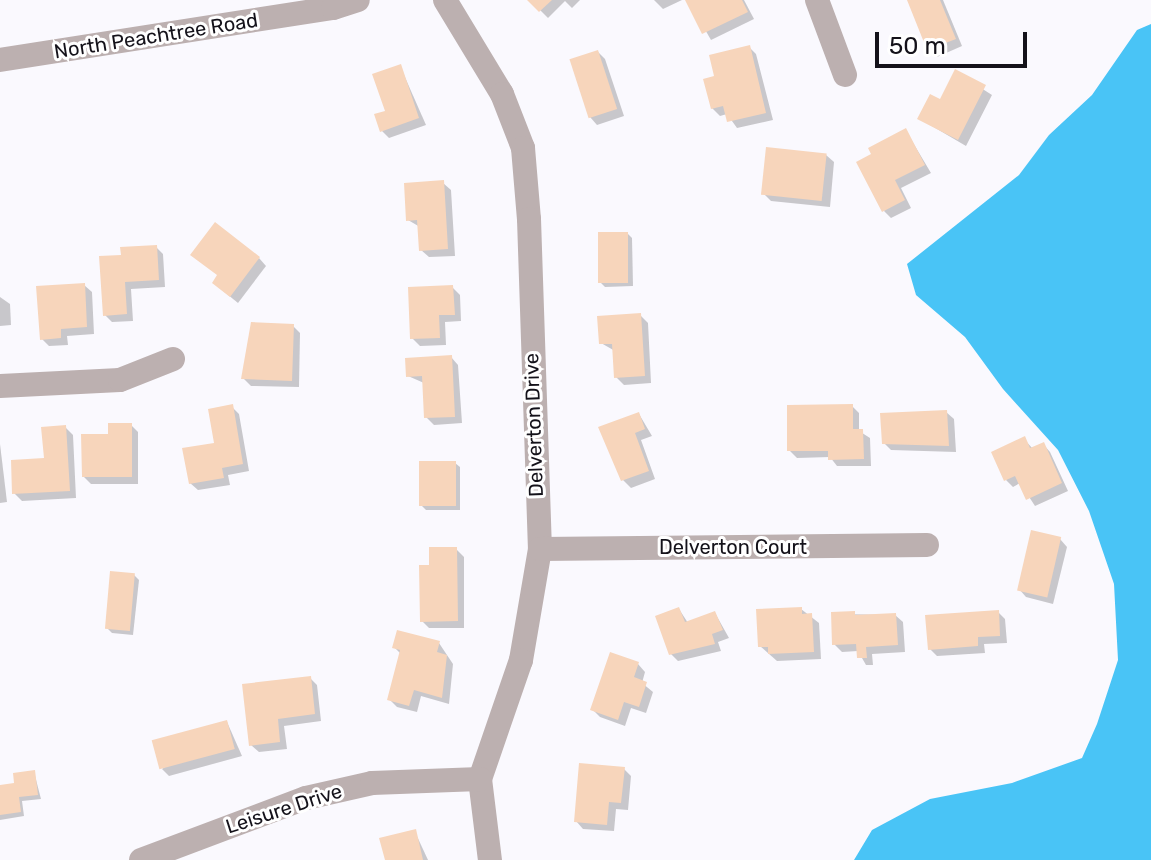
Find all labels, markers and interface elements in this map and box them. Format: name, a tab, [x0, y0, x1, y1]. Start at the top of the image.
street label: North Peachtree Road	[52, 8, 260, 64]
scale bar	[879, 16, 1031, 66]
text: 50 m	[889, 32, 946, 60]
street label: Delverton Drive	[519, 353, 549, 497]
street label: Delverton Court	[659, 535, 807, 559]
street label: Leisure Drive	[223, 779, 345, 839]

